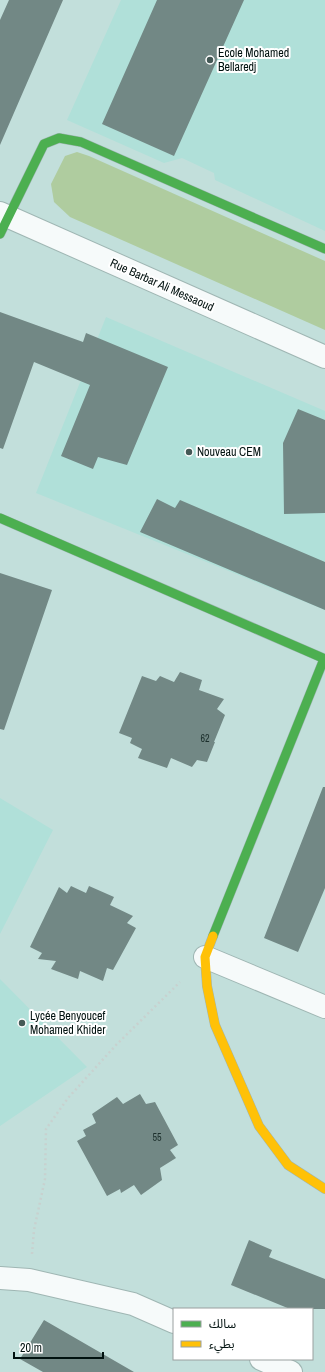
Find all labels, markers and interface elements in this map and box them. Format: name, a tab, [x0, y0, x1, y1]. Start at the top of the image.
place label: Ecole Mohamed Bellaredj	[218, 45, 289, 75]
marker: Ecole Mohamed Bellaredj	[205, 55, 215, 65]
street label: Rue Barbar Ali Messaoud	[108, 255, 216, 315]
place label: Nouveau CEM	[197, 444, 261, 460]
marker: Nouveau CEM	[184, 447, 194, 457]
house number: 62	[200, 732, 210, 745]
place label: Lycée Benyoucef Mohamed Khider	[30, 1008, 106, 1038]
marker: Lycée Benyoucef Mohamed Khider	[17, 1018, 27, 1028]
house number: 55	[152, 1131, 162, 1144]
legend	[173, 1308, 313, 1360]
text: سالك	[209, 1316, 236, 1332]
scale bar	[14, 1334, 103, 1360]
text: بطيء	[209, 1336, 235, 1354]
text: 20 m	[20, 1340, 42, 1356]

